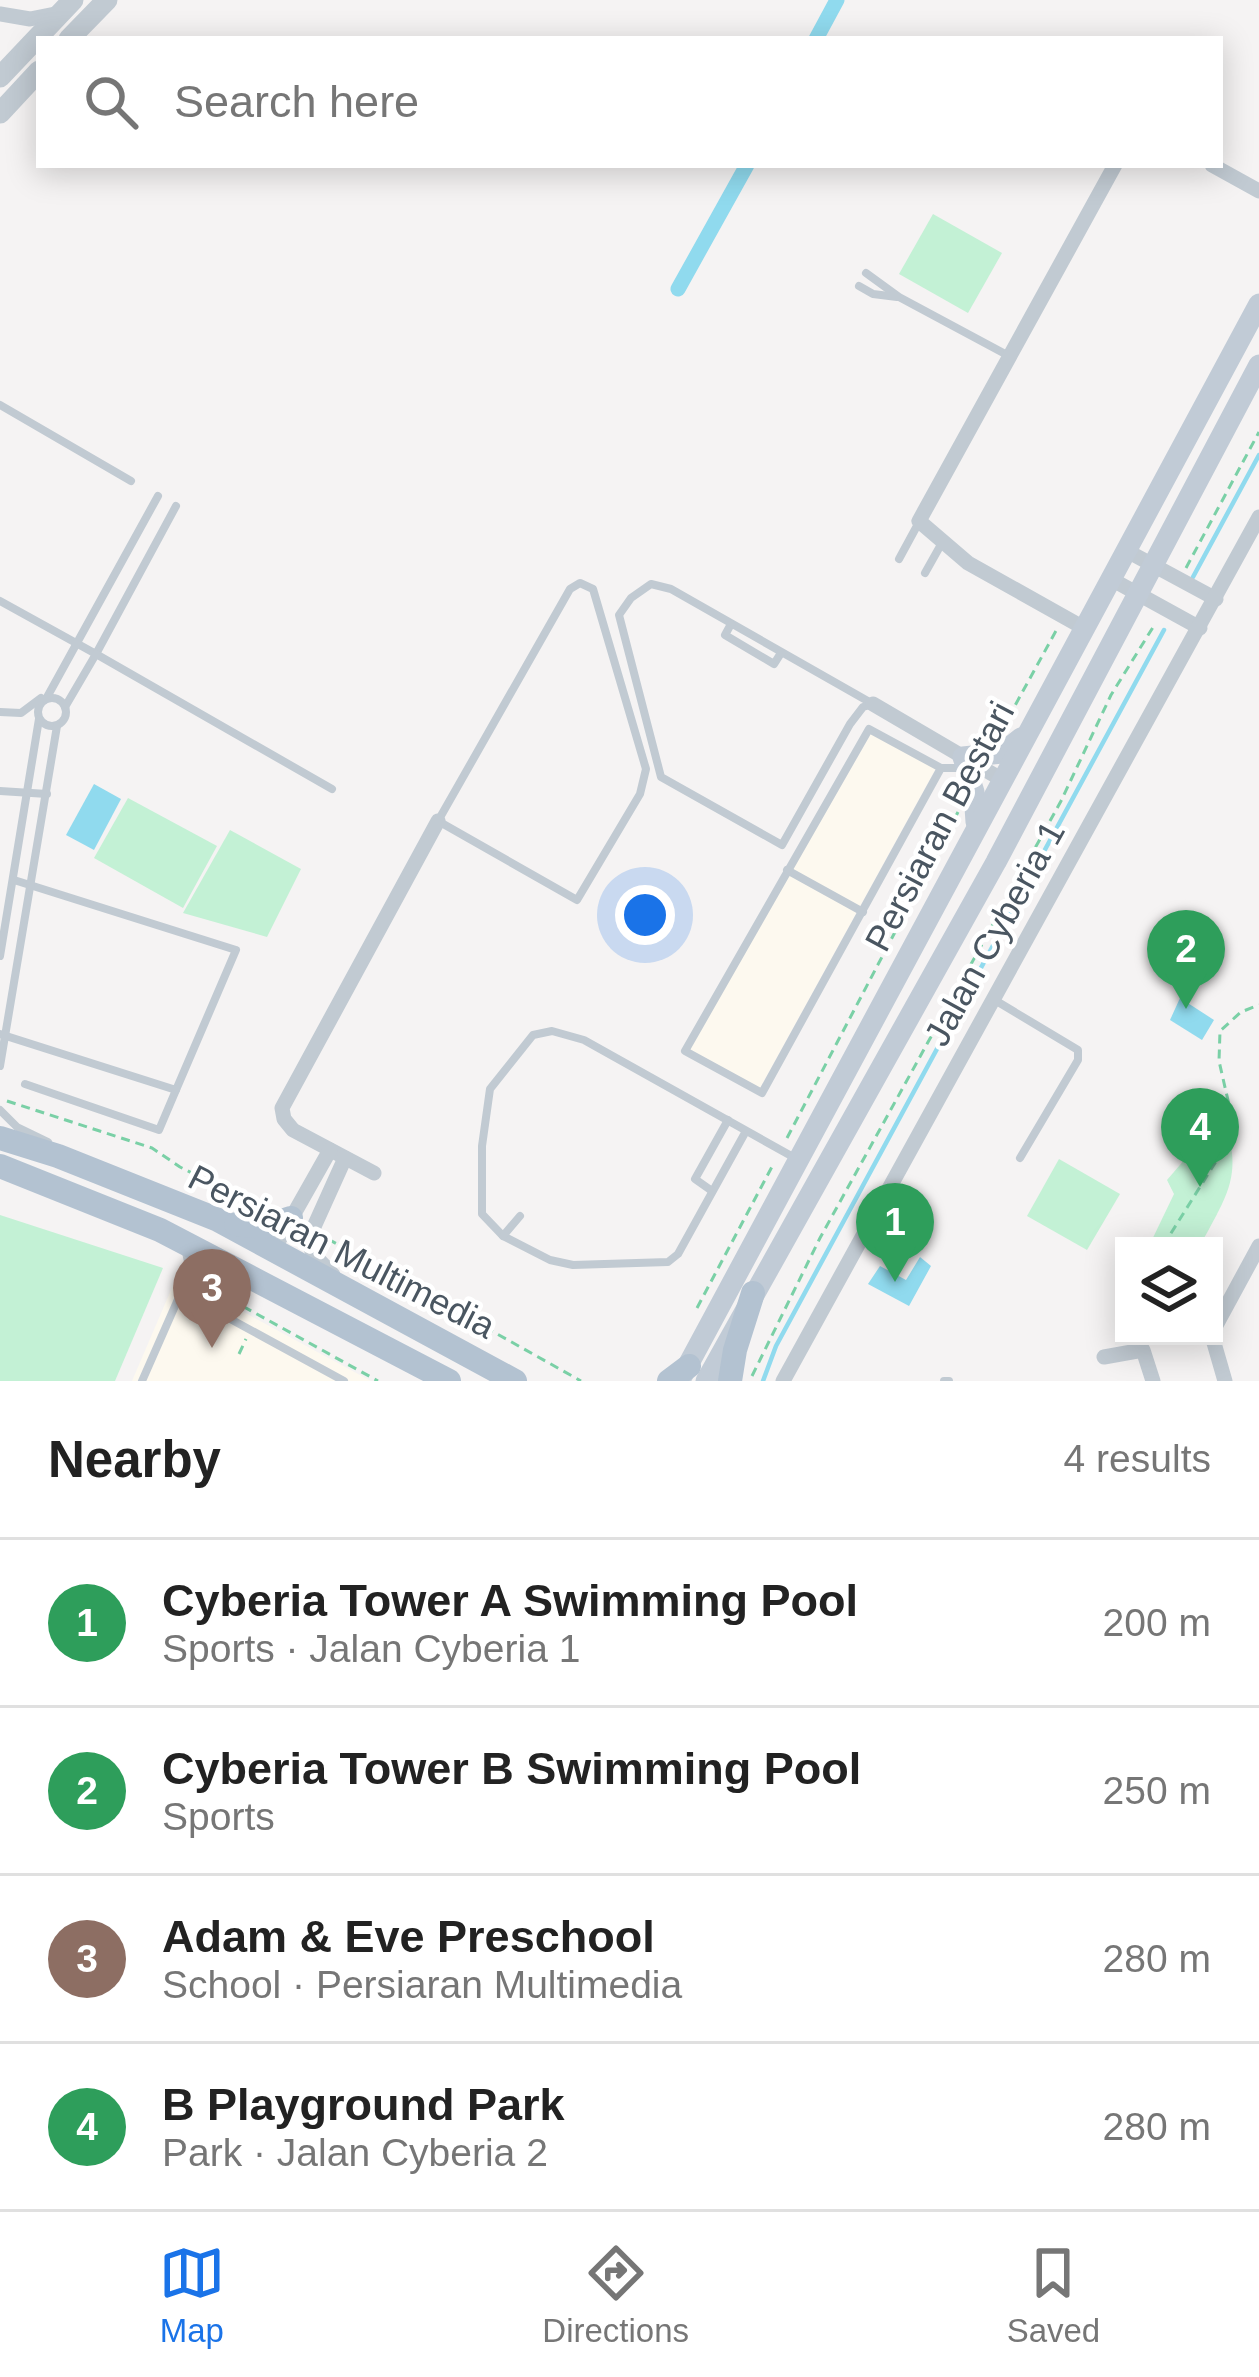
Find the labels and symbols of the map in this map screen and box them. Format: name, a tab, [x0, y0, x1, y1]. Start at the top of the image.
street label: Persiaran Bestari	[857, 695, 1022, 958]
street label: Jalan Cyberia 1	[916, 814, 1073, 1053]
your location	[615, 885, 675, 945]
pin: 2	[1147, 910, 1225, 1009]
pin: 4	[1161, 1088, 1239, 1187]
street label: Persiaran Multimedia	[182, 1156, 503, 1347]
pin: 1	[856, 1183, 934, 1282]
pin: 3	[173, 1249, 251, 1348]

